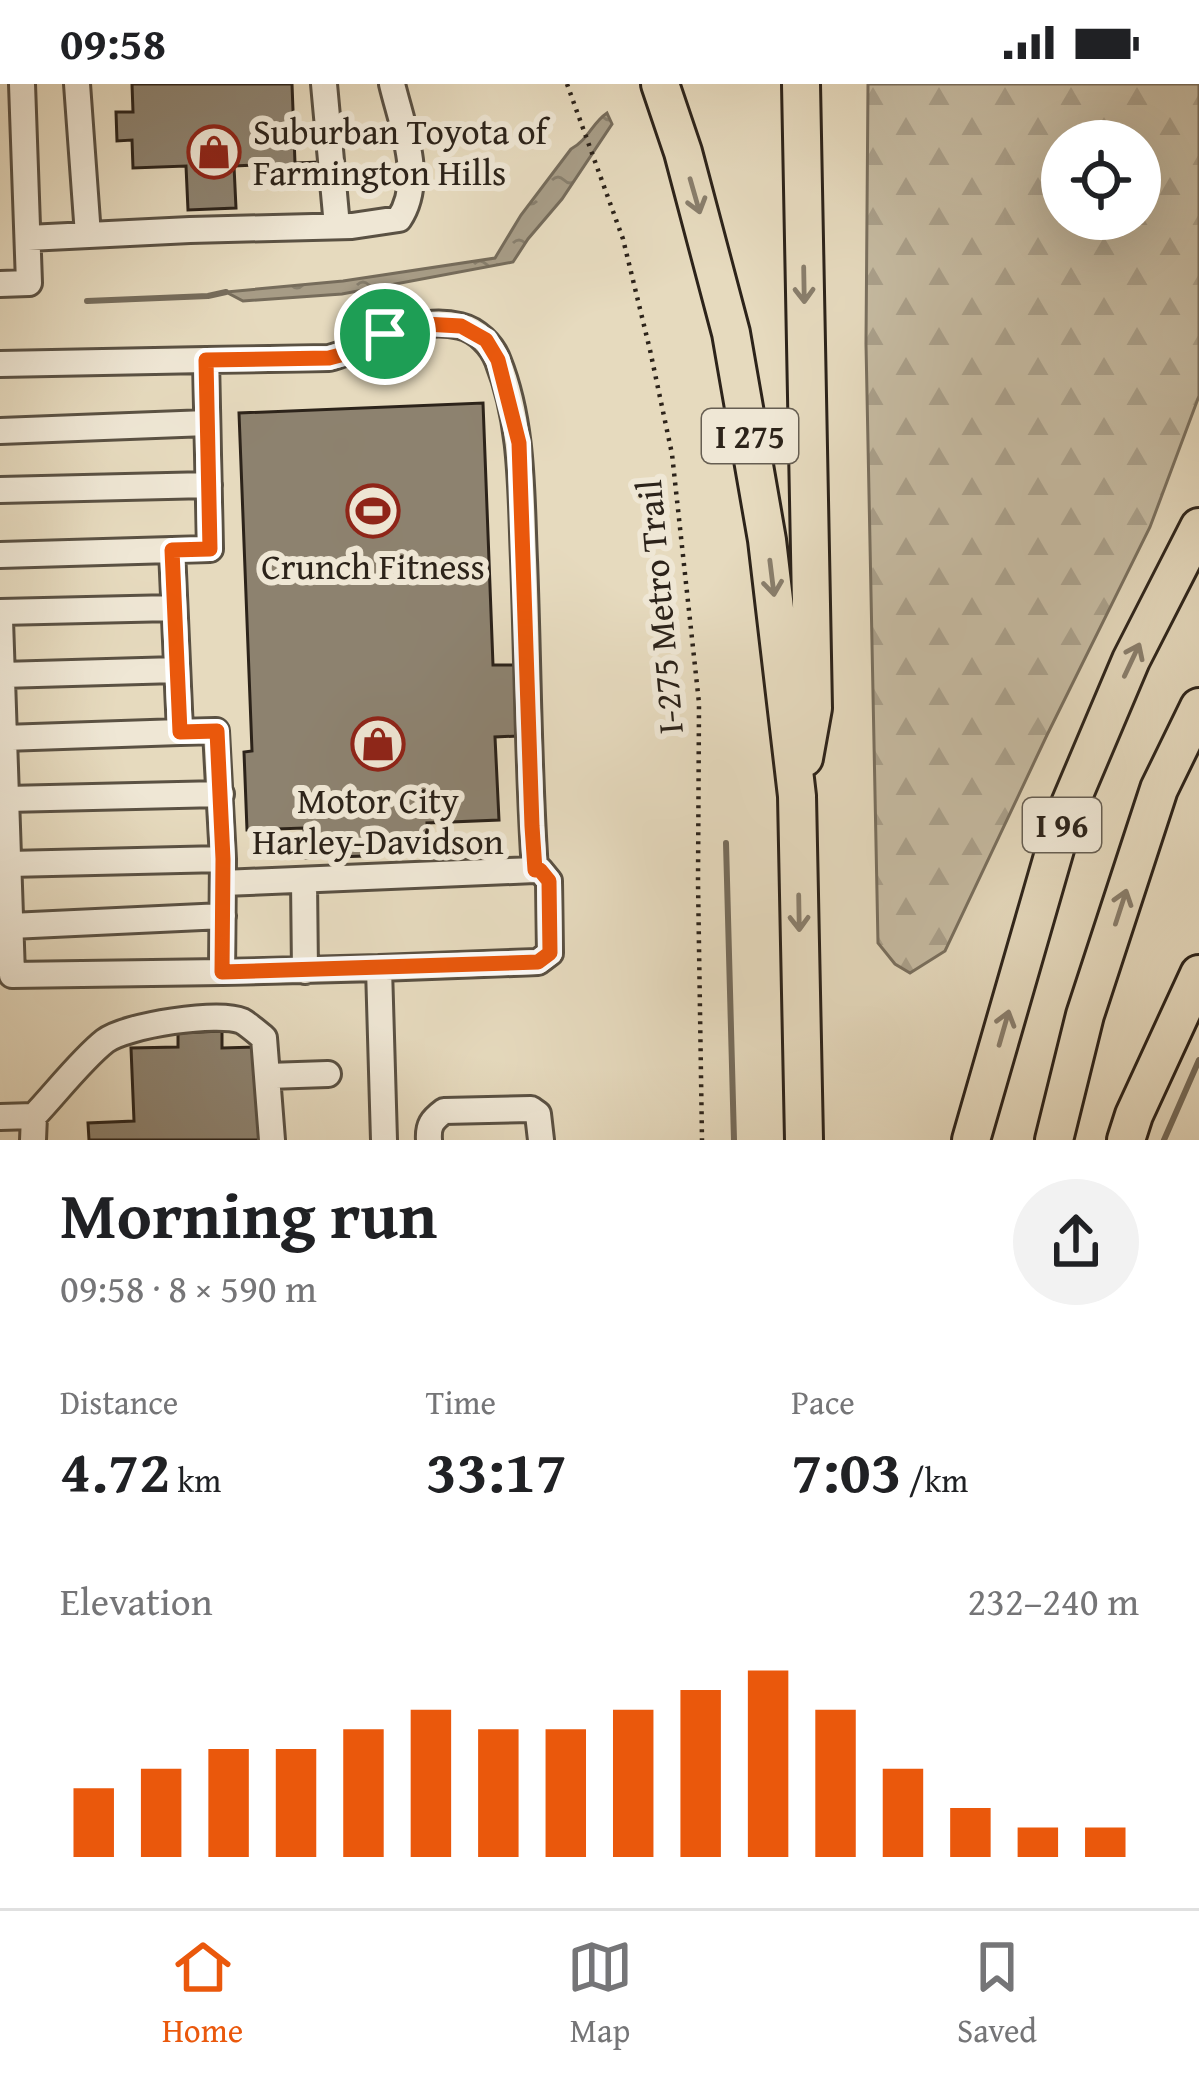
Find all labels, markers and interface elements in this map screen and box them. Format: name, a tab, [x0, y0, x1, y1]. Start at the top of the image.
text: 09:58	[60, 10, 166, 75]
place label: Suburban Toyota of Farmington Hills	[253, 104, 551, 198]
map controls	[1041, 120, 1161, 240]
button: locate	[1041, 120, 1161, 240]
shop icon: Suburban Toyota of Farmington Hills	[186, 124, 242, 180]
one-way arrow	[686, 176, 708, 214]
one-way arrow	[793, 265, 816, 304]
pin	[334, 283, 436, 385]
icon: arrive	[352, 301, 418, 367]
road number: I 275	[702, 409, 798, 463]
street label: I-275 Metro Trail	[621, 478, 696, 736]
sports icon: Crunch Fitness	[345, 483, 401, 539]
place label: Crunch Fitness	[261, 539, 485, 592]
one-way arrow	[761, 557, 783, 596]
one-way arrow	[1122, 643, 1144, 679]
shop icon: Motor City Harley-Davidson	[350, 716, 406, 772]
place label: Motor City Harley-Davidson	[252, 773, 504, 867]
road number: I 96	[1023, 798, 1101, 852]
one-way arrow	[1111, 889, 1133, 927]
one-way arrow	[788, 893, 811, 932]
one-way arrow	[994, 1009, 1016, 1047]
text: Morning run	[60, 1165, 437, 1262]
button: share	[1013, 1179, 1139, 1305]
text: 09:58 · 8 × 590 m	[60, 1259, 317, 1316]
text: Distance	[60, 1378, 178, 1426]
text: Time	[426, 1378, 496, 1426]
text: Pace	[791, 1378, 855, 1426]
text: 4.72	[60, 1426, 170, 1514]
text: 33:17	[426, 1426, 567, 1514]
text: 7:03	[791, 1426, 902, 1514]
text: km	[170, 1456, 221, 1504]
text: /km	[902, 1456, 968, 1504]
text: Elevation	[60, 1572, 213, 1629]
text: 232–240 m	[967, 1572, 1139, 1629]
tab: Home	[162, 1934, 243, 2054]
tab: Map	[567, 1934, 633, 2054]
tab: Saved	[957, 1934, 1037, 2054]

